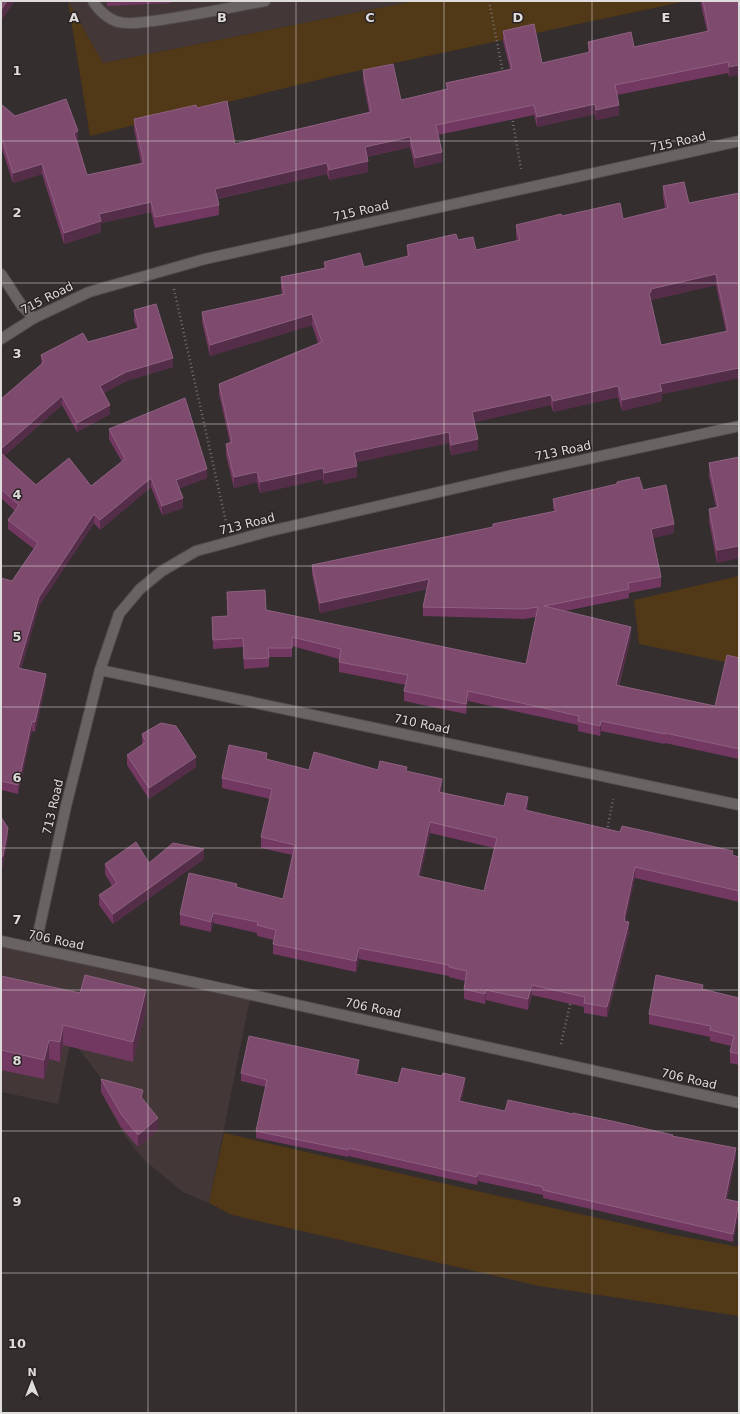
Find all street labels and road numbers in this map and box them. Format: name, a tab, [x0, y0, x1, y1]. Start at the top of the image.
street label: 715 Road	[649, 129, 707, 155]
street label: 715 Road	[332, 198, 390, 224]
street label: 715 Road	[18, 279, 76, 317]
street label: 713 Road	[534, 438, 592, 464]
street label: 713 Road	[218, 510, 276, 538]
street label: 710 Road	[393, 711, 451, 737]
street label: 713 Road	[40, 778, 66, 836]
street label: 706 Road	[27, 927, 85, 953]
street label: 706 Road	[344, 995, 402, 1021]
street label: 706 Road	[660, 1066, 718, 1092]

